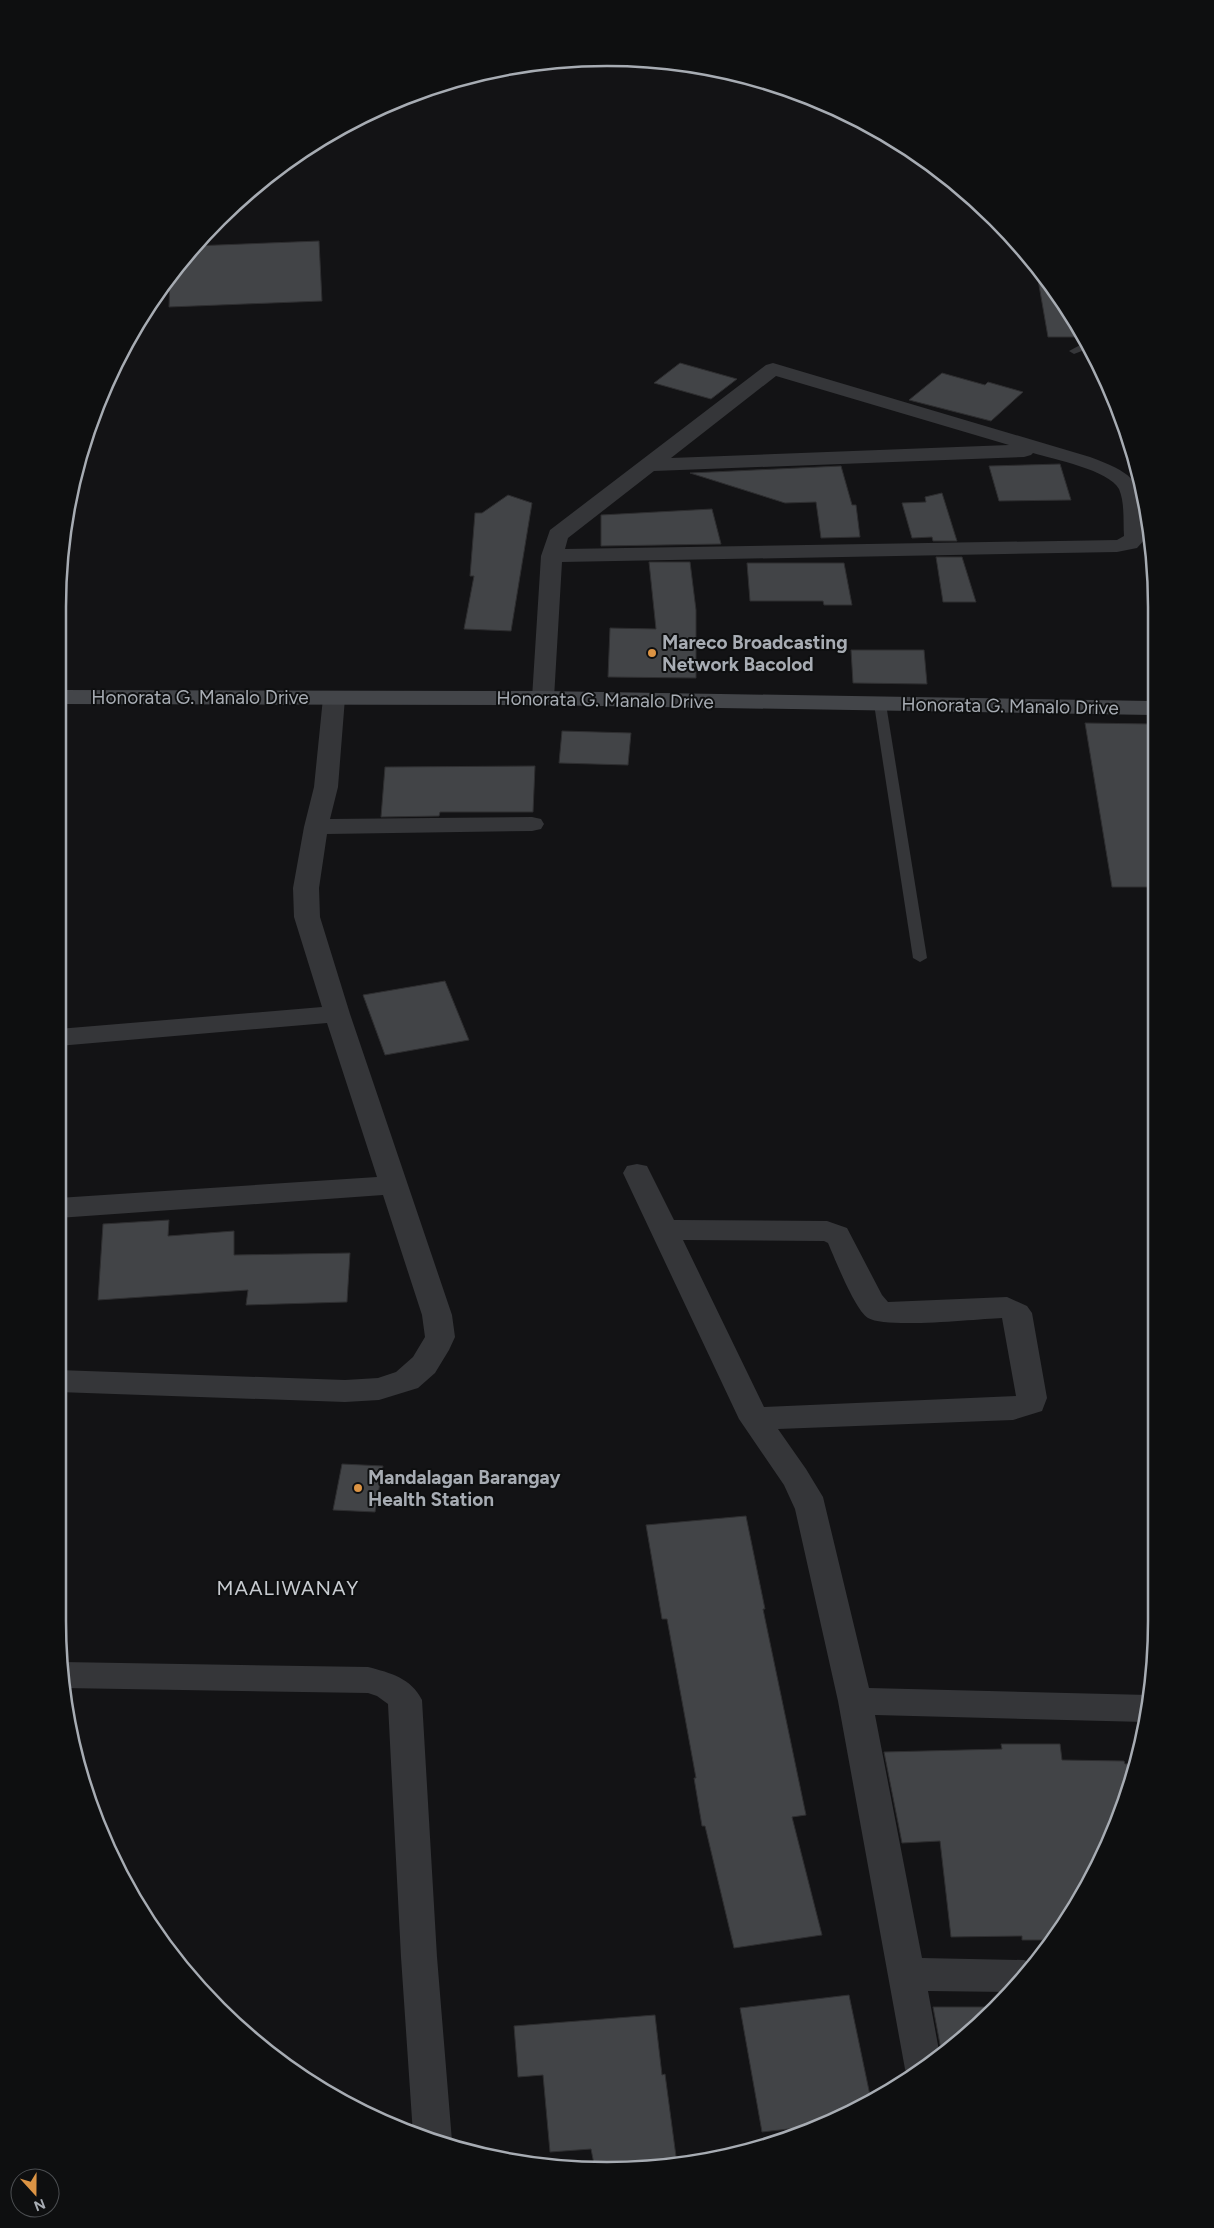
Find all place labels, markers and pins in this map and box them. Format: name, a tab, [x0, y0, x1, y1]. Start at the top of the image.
place label: Mareco Broadcasting Network Bacolod	[662, 631, 848, 676]
marker: Mareco Broadcasting Network Bacolod	[646, 647, 658, 659]
place label: Mandalagan Barangay Health Station	[368, 1466, 560, 1511]
marker: Mandalagan Barangay Health Station	[352, 1482, 364, 1494]

